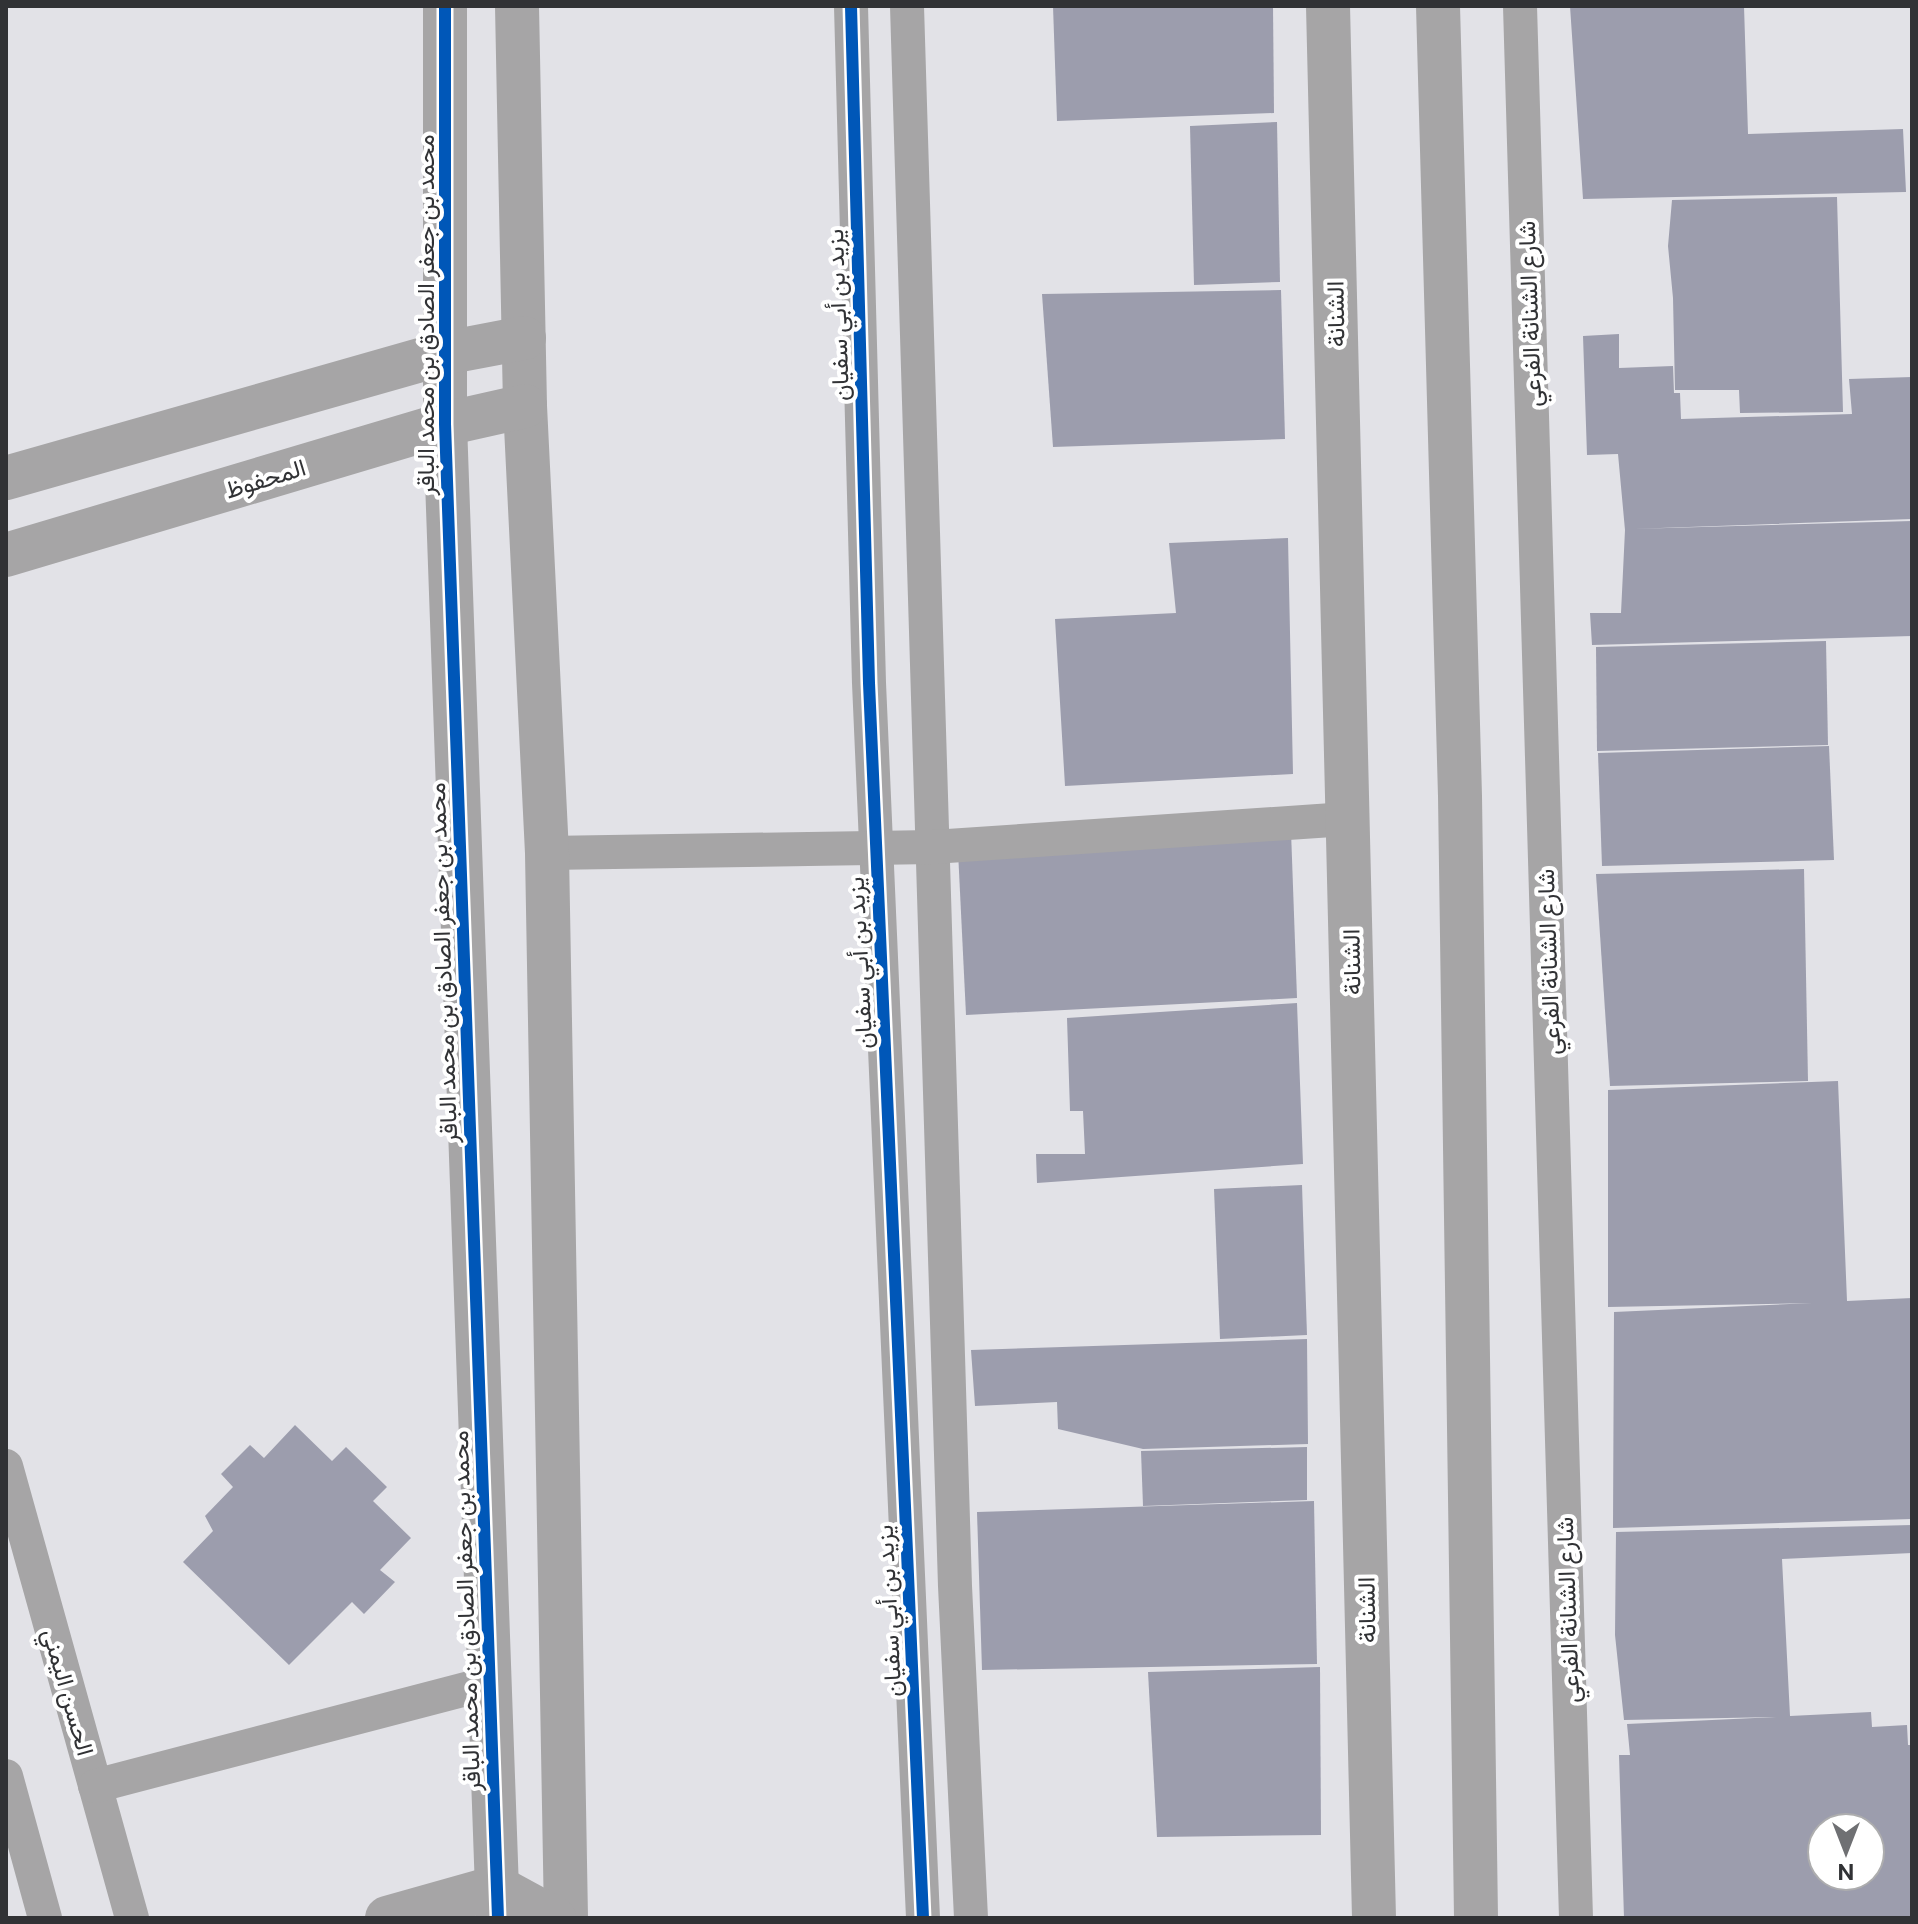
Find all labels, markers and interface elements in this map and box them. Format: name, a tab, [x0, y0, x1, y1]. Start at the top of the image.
street label: محمد بن جعفر الصادق بن محمد الباقر	[411, 135, 441, 496]
street label: شارع الشنانة الفرعي	[1512, 220, 1552, 408]
street label: يزيد بن أبي سفيان	[820, 228, 860, 402]
street label: الشنانة	[1320, 281, 1350, 347]
street label: المحفوظ	[221, 452, 309, 505]
street label: محمد بن جعفر الصادق بن محمد الباقر	[422, 782, 464, 1145]
street label: شارع الشنانة الفرعي	[1531, 868, 1571, 1056]
street label: يزيد بن أبي سفيان	[841, 876, 883, 1050]
street label: الشنانة	[1336, 929, 1366, 995]
street label: محمد بن جعفر الصادق بن محمد الباقر	[445, 1430, 487, 1793]
street label: شارع الشنانة الفرعي	[1550, 1516, 1590, 1704]
street label: يزيد بن أبي سفيان	[870, 1524, 912, 1698]
street label: الشنانة	[1351, 1577, 1381, 1643]
street label: الحسن اليمني	[32, 1625, 100, 1760]
north arrow	[1806, 1812, 1886, 1892]
text: N	[1837, 1859, 1855, 1885]

